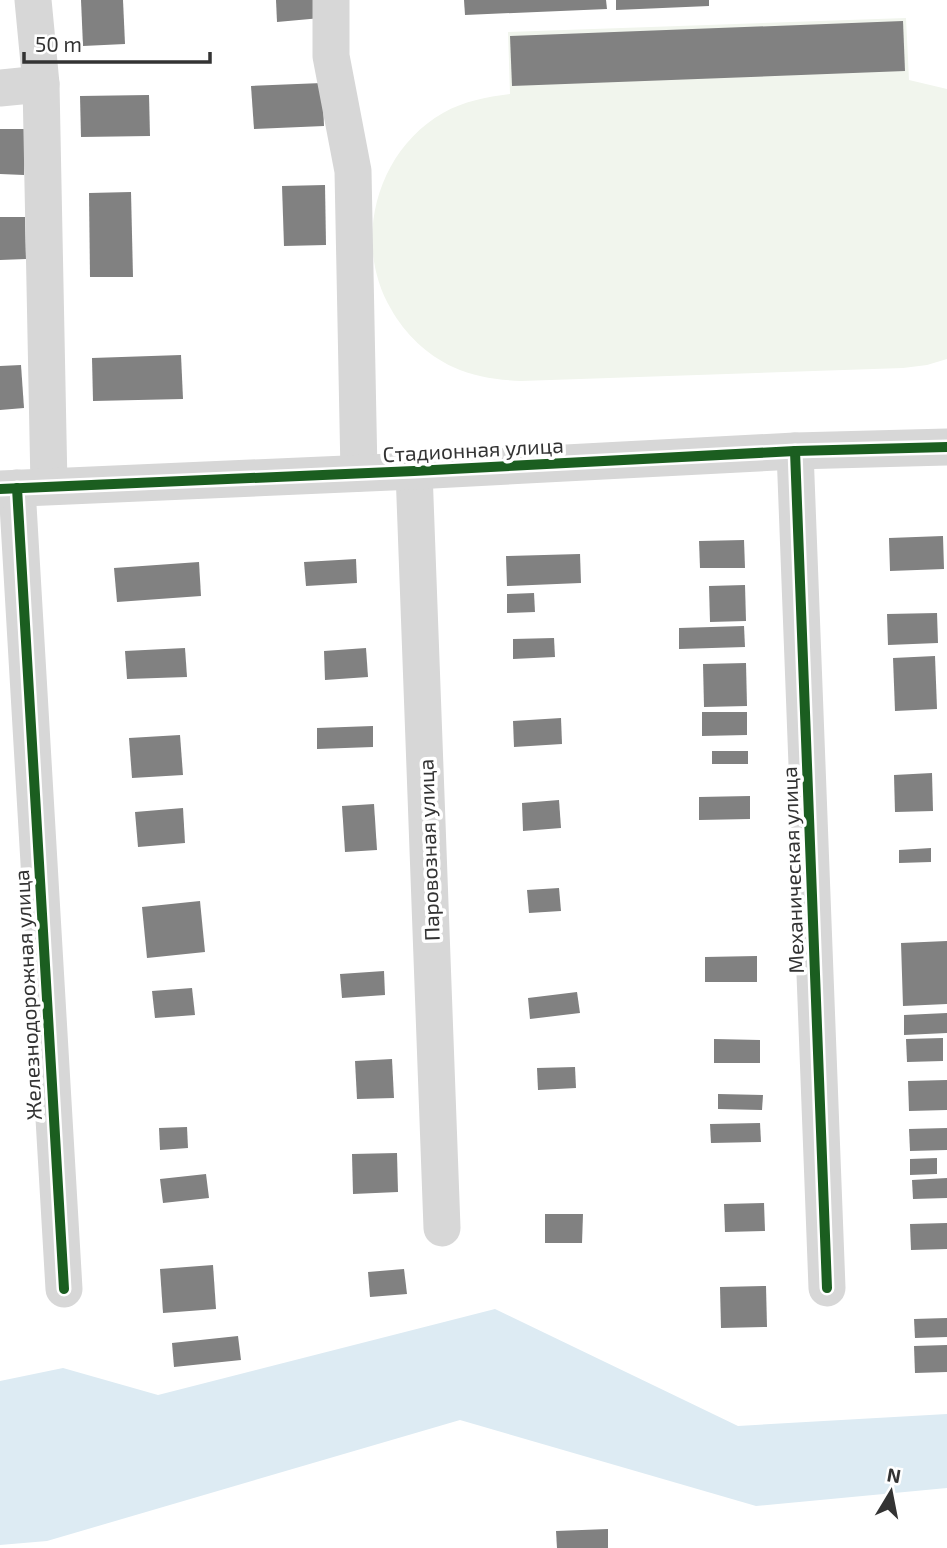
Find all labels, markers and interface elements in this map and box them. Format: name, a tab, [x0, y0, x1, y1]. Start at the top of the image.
scale bar	[24, 21, 210, 65]
text: 50 m	[35, 31, 82, 56]
street label: Стадионная улица	[382, 432, 564, 467]
street label: Паровозная улица	[412, 758, 445, 942]
street label: Механическая улица	[776, 766, 809, 974]
street label: Железнодорожная улица	[8, 869, 47, 1121]
north arrow	[856, 1457, 926, 1527]
text: N	[885, 1462, 903, 1487]

